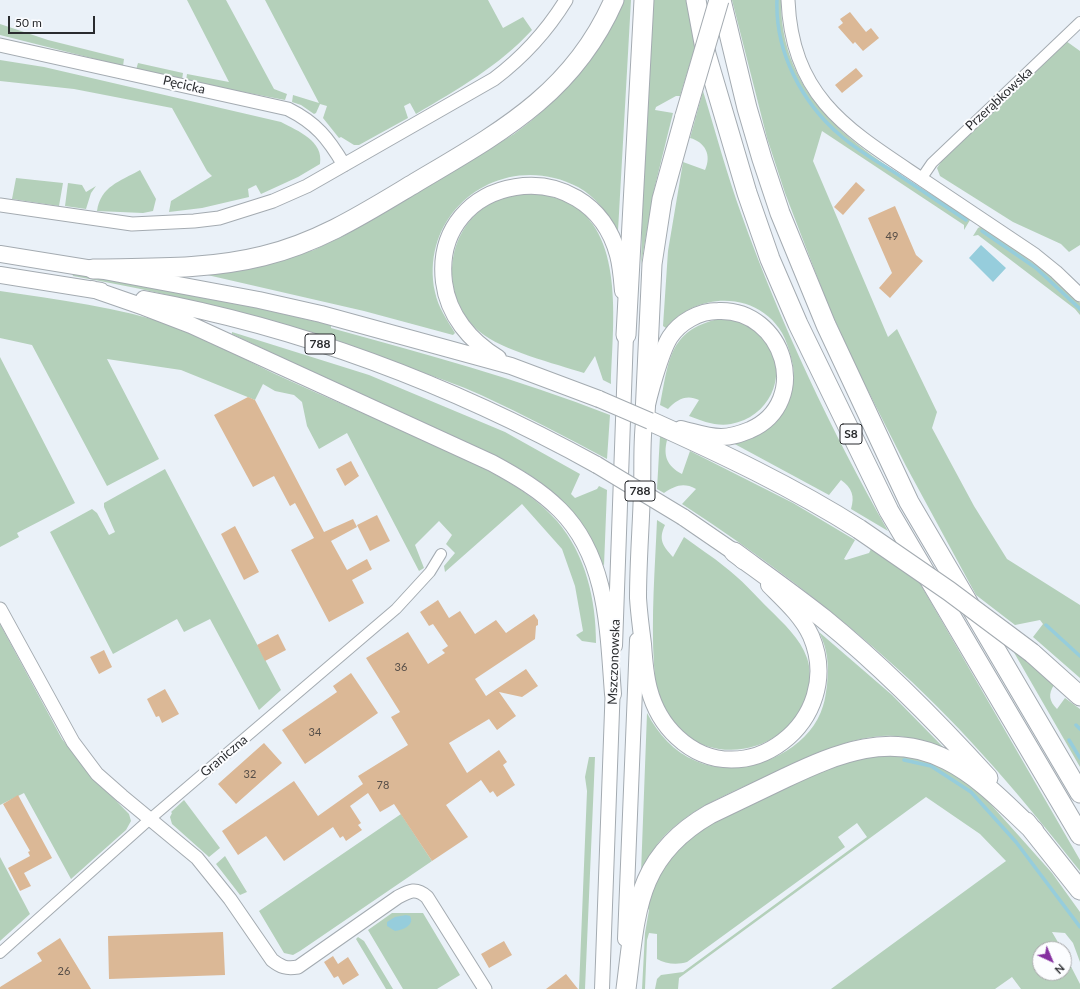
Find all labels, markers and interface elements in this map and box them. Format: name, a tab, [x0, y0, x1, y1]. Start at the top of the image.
scale bar	[10, 8, 97, 34]
text: 50 m	[15, 15, 42, 30]
street label: Przerąbkowska	[962, 64, 1036, 134]
street label: Pęcicka	[161, 73, 207, 97]
house number: 49	[886, 229, 898, 243]
road number: 788	[305, 334, 335, 354]
road number: S8	[840, 424, 862, 444]
road number: 788	[625, 481, 655, 501]
street label: Mszczonowska	[605, 619, 623, 705]
house number: 36	[395, 660, 407, 674]
house number: 34	[309, 725, 321, 739]
street label: Graniczna	[197, 732, 251, 780]
house number: 32	[244, 767, 256, 781]
house number: 78	[377, 778, 389, 792]
north arrow	[1032, 941, 1072, 981]
text: N	[1052, 962, 1068, 977]
house number: 26	[58, 964, 70, 978]

